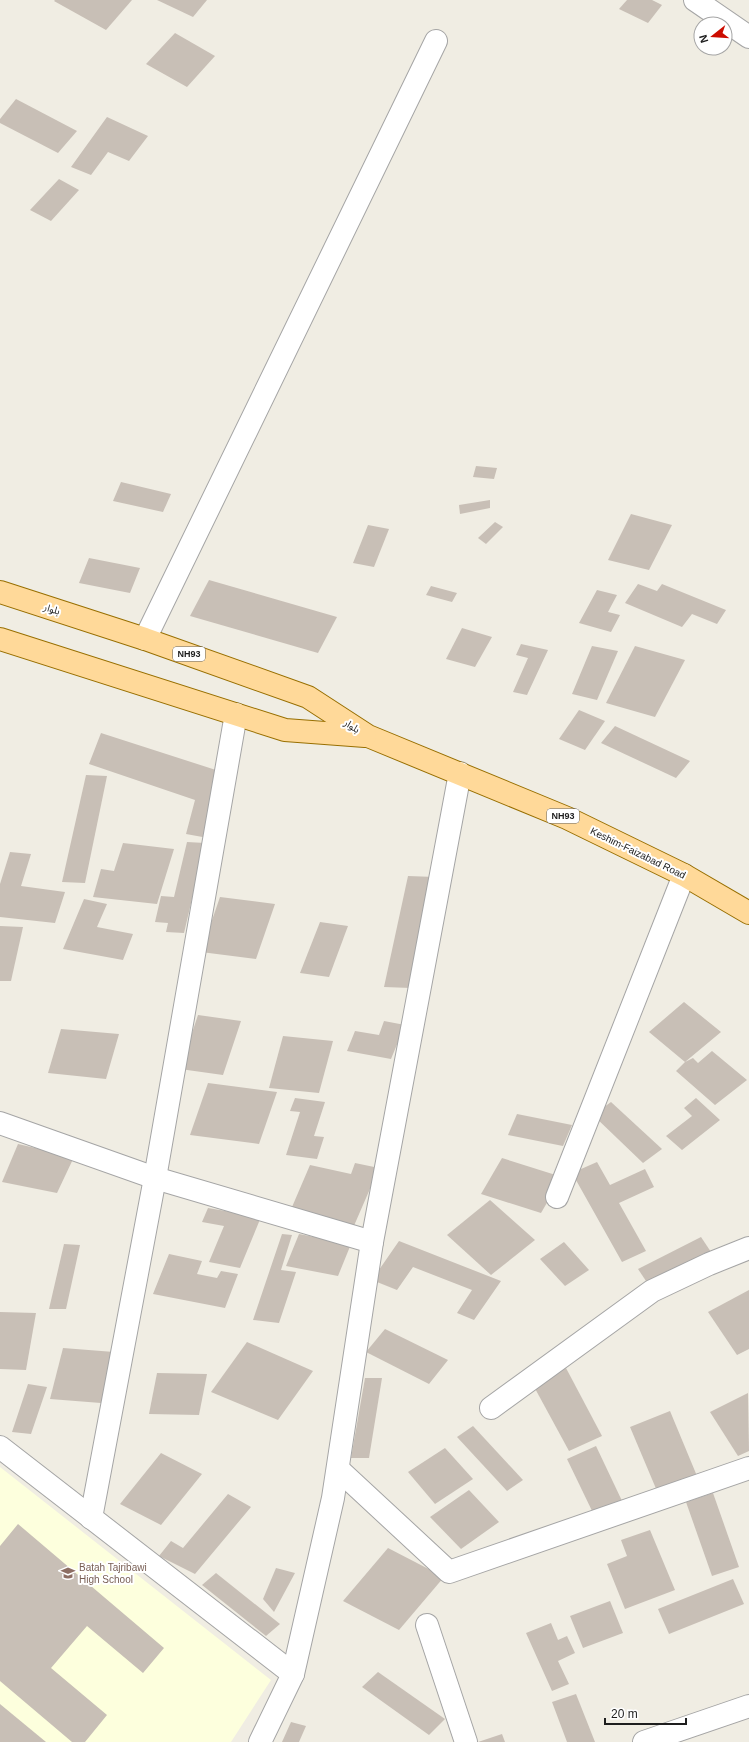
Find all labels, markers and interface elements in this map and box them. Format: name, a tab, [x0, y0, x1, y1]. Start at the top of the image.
north arrow	[693, 16, 733, 56]
text: N	[697, 33, 710, 44]
street label: بلوار	[41, 601, 62, 618]
road number: NH93	[173, 647, 205, 661]
street label: بلوار	[341, 716, 362, 736]
road number: NH93	[547, 809, 579, 823]
street label: Keshim-Faizabad Road	[589, 825, 687, 881]
place label: Batah Tajribawi High School	[79, 1562, 147, 1585]
school or university icon: Batah Tajribawi High School	[60, 1565, 76, 1581]
scale bar	[605, 1700, 686, 1726]
text: 20 m	[611, 1707, 638, 1721]

